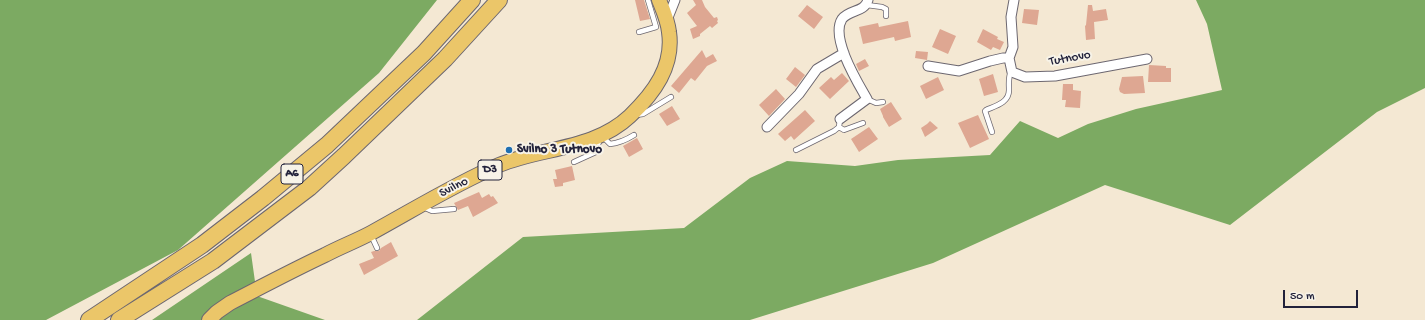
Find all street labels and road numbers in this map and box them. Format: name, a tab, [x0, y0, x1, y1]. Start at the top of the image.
street label: Tutnovo	[1048, 48, 1092, 70]
road number: D3	[478, 160, 502, 180]
road number: A6	[281, 164, 303, 184]
street label: Svilno	[437, 174, 471, 202]

